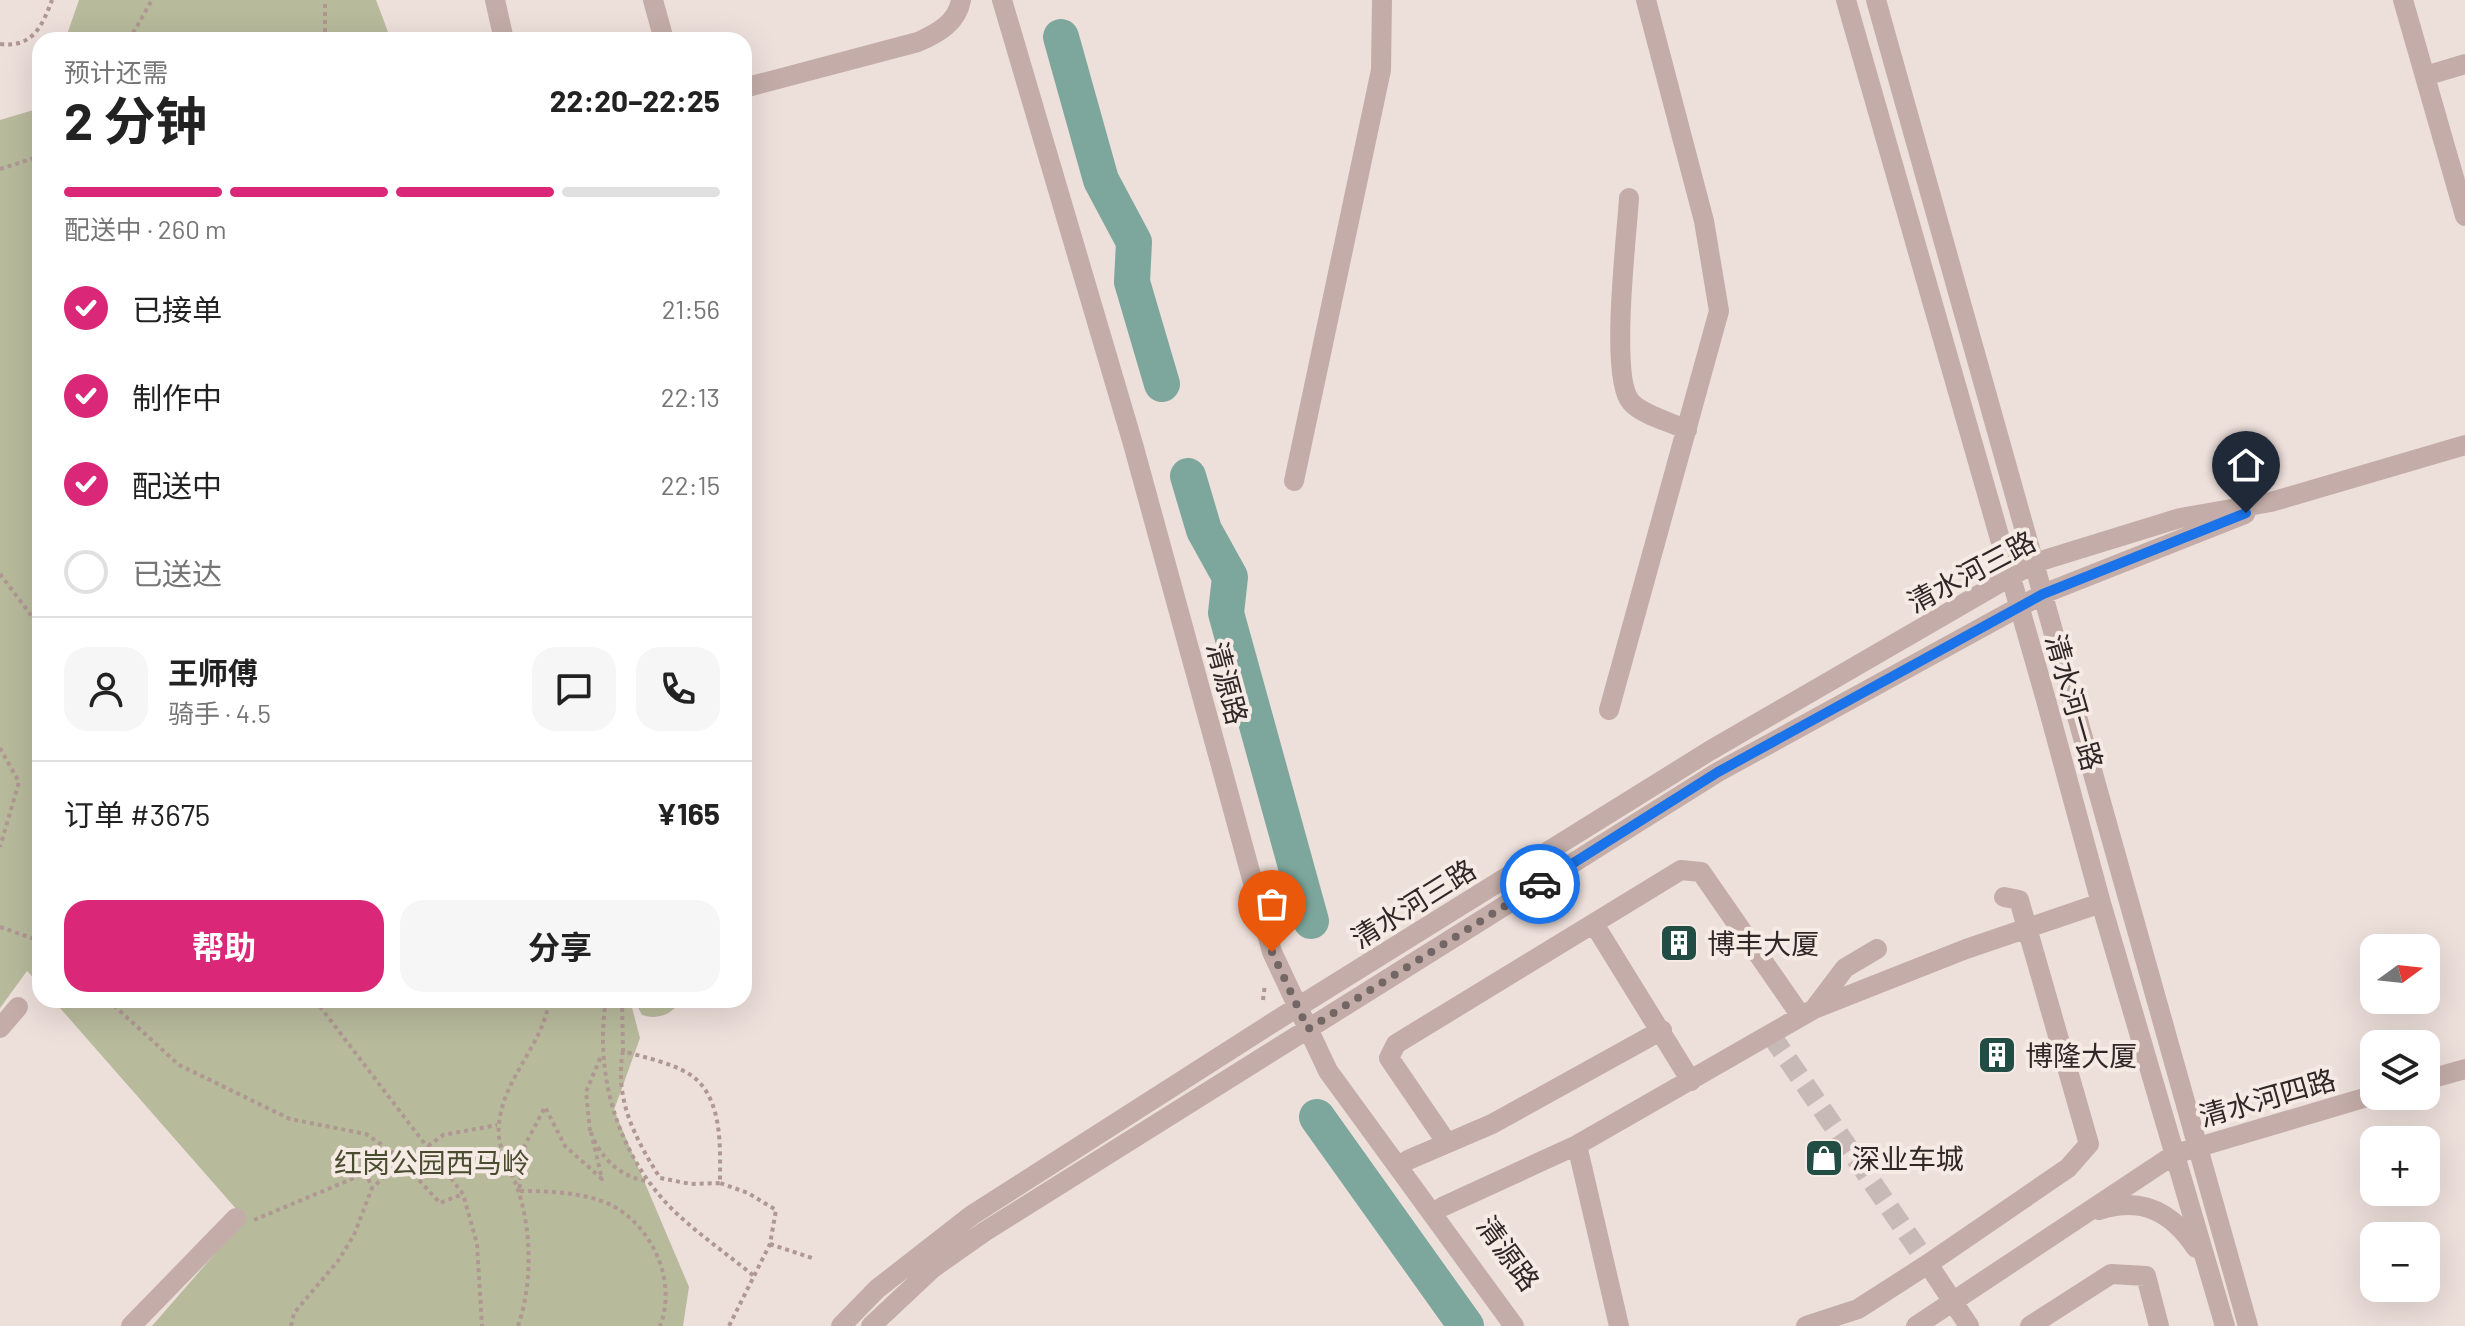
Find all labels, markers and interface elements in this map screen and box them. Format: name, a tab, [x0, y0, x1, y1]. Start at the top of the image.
text: 预计还需	[64, 56, 168, 87]
text: 22:20–22:25	[550, 82, 720, 118]
text: 2 分钟	[64, 88, 208, 150]
text: 配送中 · 260 m	[64, 213, 227, 244]
icon: check	[64, 286, 108, 330]
text: 已接单	[132, 291, 222, 327]
text: 21:56	[662, 293, 720, 324]
icon: check	[64, 374, 108, 418]
text: 制作中	[132, 379, 222, 415]
text: 22:13	[661, 381, 720, 412]
pin	[2212, 431, 2280, 513]
icon: home	[2224, 443, 2268, 487]
icon: check	[64, 462, 108, 506]
text: 配送中	[132, 467, 222, 503]
text: 22:15	[661, 469, 720, 500]
street label: 清水河三路	[1901, 523, 2041, 619]
text: 已送达	[132, 555, 222, 591]
street label: 清水河一路	[2039, 630, 2111, 774]
street label: 清源路	[1201, 638, 1255, 728]
button: person	[64, 647, 148, 731]
button: chat	[532, 647, 616, 731]
button: phone	[636, 647, 720, 731]
text: 王师傅	[168, 654, 258, 690]
text: 骑手 · 4.5	[168, 697, 271, 728]
text: ¥165	[657, 795, 720, 831]
text: 订单 #3675	[64, 796, 210, 832]
courier	[1500, 844, 1580, 924]
street label: 清水河三路	[1345, 851, 1481, 955]
icon: car	[1518, 862, 1562, 906]
pin	[1238, 870, 1306, 952]
icon: bag	[1250, 882, 1294, 926]
button: 帮助	[64, 900, 384, 992]
button: 分享	[400, 900, 720, 992]
building icon: 博丰大厦	[1658, 922, 1700, 964]
place label: 博丰大厦	[1707, 926, 1819, 960]
north arrow	[2360, 934, 2440, 1014]
map controls	[2360, 934, 2440, 1302]
button: layers	[2360, 1030, 2440, 1110]
building icon: 博隆大厦	[1976, 1034, 2018, 1076]
place label: 博隆大厦	[2025, 1038, 2137, 1072]
street label: 清水河四路	[2195, 1061, 2339, 1133]
button: +	[2360, 1126, 2440, 1206]
shop icon: 深业车城	[1803, 1137, 1845, 1179]
place label: 深业车城	[1852, 1141, 1964, 1175]
park label: 红岗公园西马岭	[334, 1145, 530, 1179]
street label: 清源路	[1471, 1209, 1547, 1297]
button: −	[2360, 1222, 2440, 1302]

